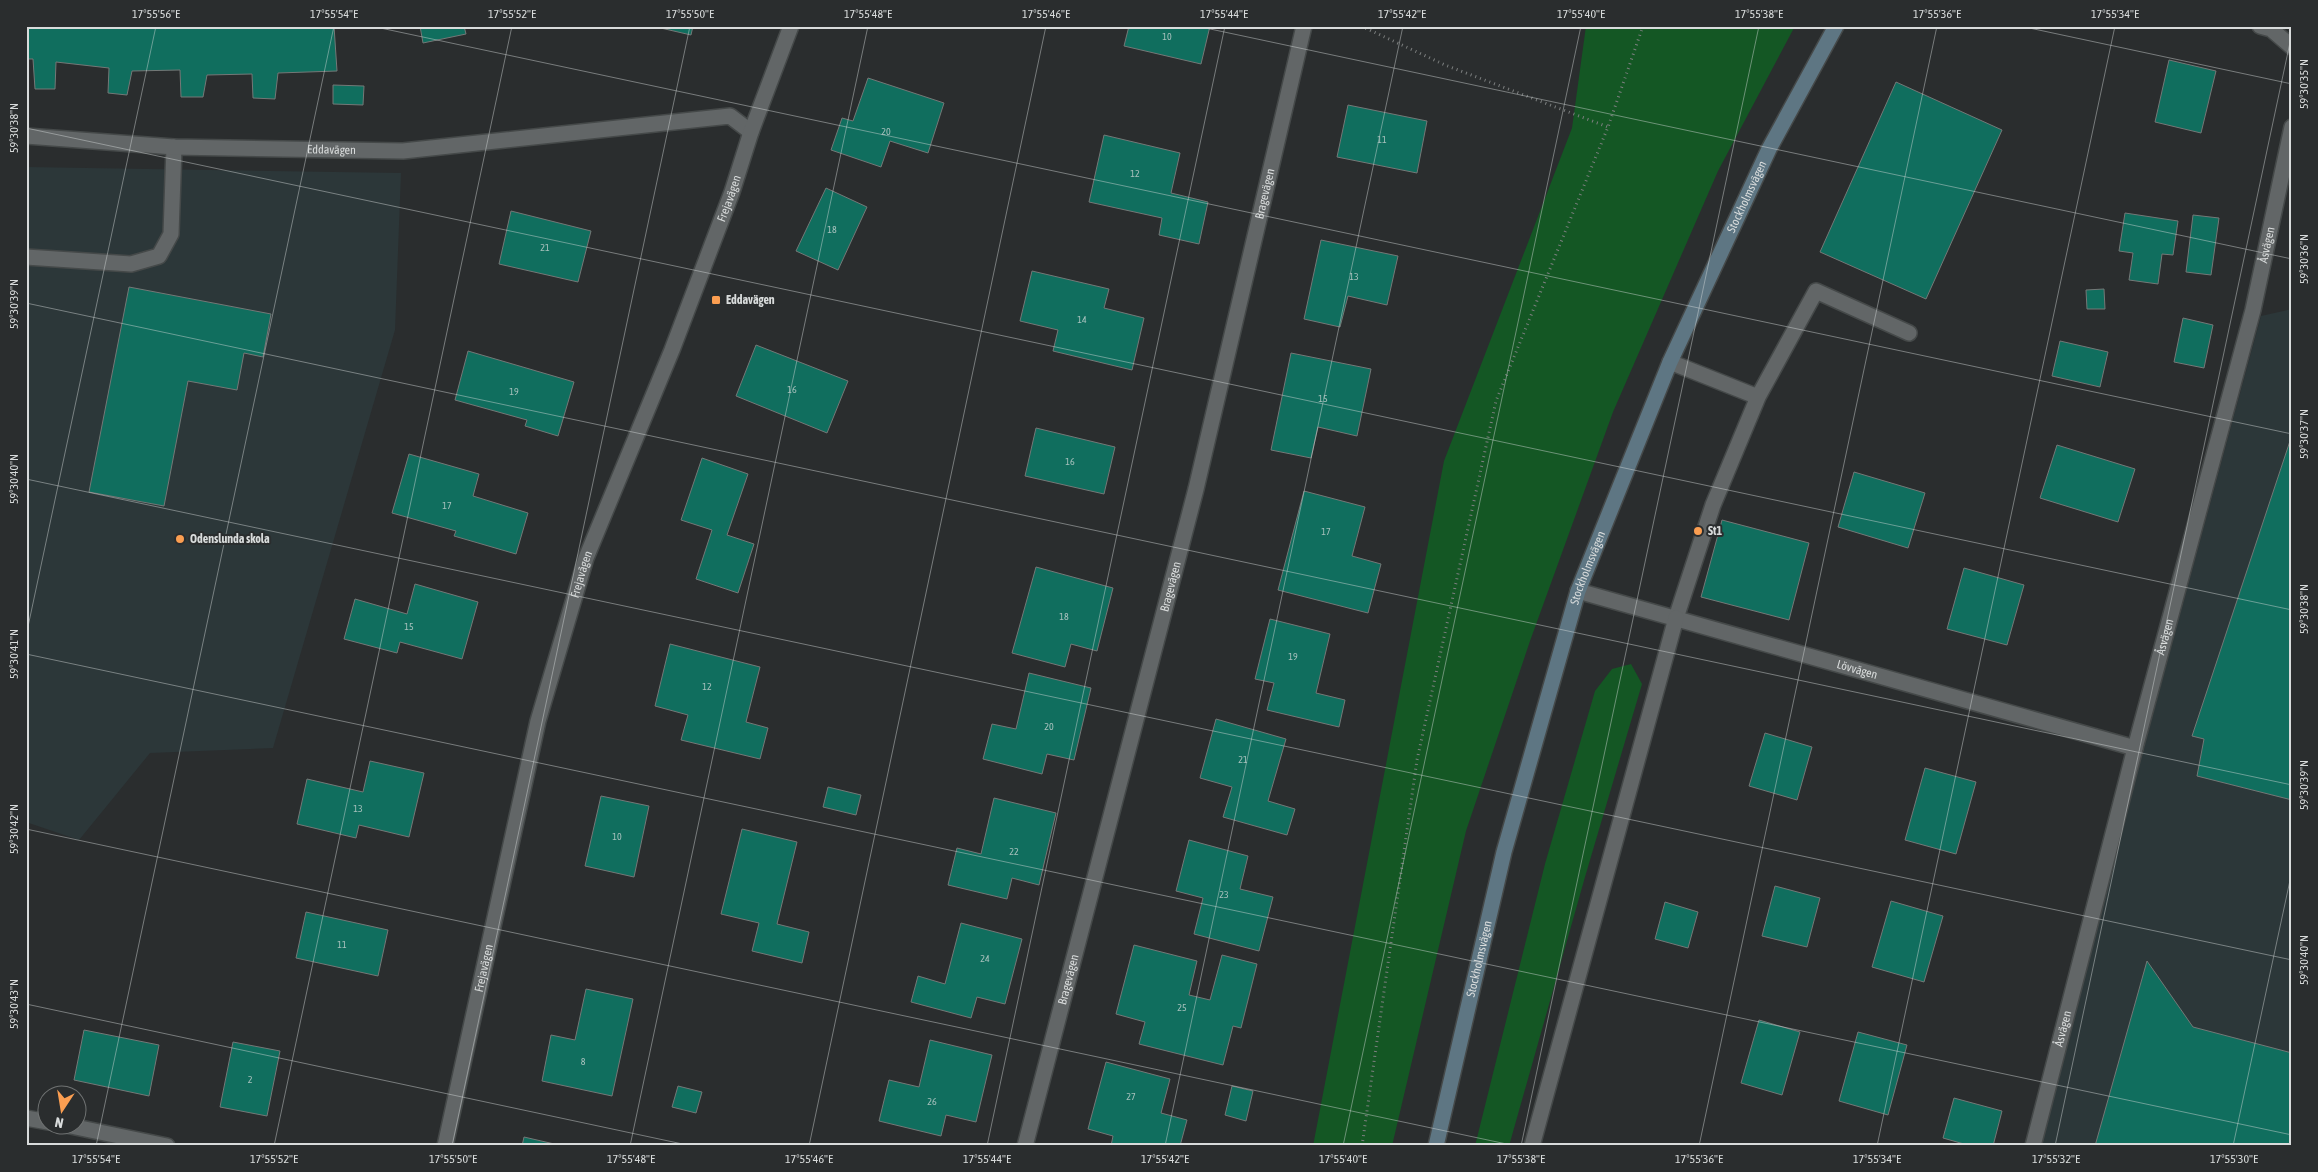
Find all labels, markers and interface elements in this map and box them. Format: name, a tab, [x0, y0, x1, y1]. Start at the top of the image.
text: 17°55'56"E	[132, 7, 180, 21]
text: 17°55'54"E	[310, 7, 358, 21]
text: 17°55'52"E	[488, 7, 536, 21]
text: 17°55'50"E	[666, 7, 714, 21]
text: 17°55'48"E	[844, 7, 892, 21]
text: 17°55'46"E	[1022, 7, 1070, 21]
text: 17°55'44"E	[1200, 7, 1248, 21]
text: 17°55'42"E	[1378, 7, 1426, 21]
text: 17°55'40"E	[1557, 7, 1605, 21]
text: 17°55'38"E	[1735, 7, 1783, 21]
text: 17°55'36"E	[1913, 7, 1961, 21]
text: 17°55'34"E	[2091, 7, 2139, 21]
house number: 10	[1162, 31, 1172, 42]
text: 59°30'35"N	[2297, 59, 2311, 109]
text: 59°30'38"N	[7, 103, 21, 153]
house number: 20	[881, 126, 891, 137]
house number: 11	[1377, 134, 1387, 145]
street label: Eddavägen	[307, 142, 356, 157]
street label: Stockholmsvägen	[1724, 159, 1770, 235]
street label: Bragevägen	[1252, 167, 1278, 220]
house number: 12	[1130, 168, 1140, 179]
street label: Frejavägen	[714, 173, 744, 224]
house number: 18	[827, 224, 837, 235]
street label: Åsvägen	[2256, 226, 2278, 264]
text: 59°30'36"N	[2297, 234, 2311, 284]
house number: 21	[540, 242, 550, 253]
house number: 13	[1349, 271, 1359, 282]
text: 59°30'39"N	[7, 279, 21, 329]
place label: Eddavägen	[726, 293, 775, 307]
marker: Eddavägen	[710, 294, 722, 306]
house number: 14	[1077, 314, 1087, 325]
house number: 16	[787, 384, 797, 395]
house number: 19	[509, 386, 519, 397]
house number: 15	[1318, 393, 1328, 404]
text: 59°30'37"N	[2297, 409, 2311, 459]
text: 59°30'40"N	[7, 454, 21, 504]
house number: 16	[1065, 456, 1075, 467]
house number: 17	[442, 500, 452, 511]
place label: St1	[1708, 524, 1722, 538]
marker: St1	[1692, 525, 1704, 537]
house number: 17	[1321, 526, 1331, 537]
street label: Stockholmsvägen	[1567, 529, 1608, 606]
place label: Odenslunda skola	[190, 532, 270, 546]
marker: Odenslunda skola	[174, 533, 186, 545]
street label: Frejavägen	[568, 549, 595, 600]
street label: Bragevägen	[1157, 560, 1184, 613]
text: 59°30'38"N	[2297, 584, 2311, 634]
house number: 18	[1059, 611, 1069, 622]
street label: Åsvägen	[2153, 617, 2176, 656]
house number: 15	[404, 621, 414, 632]
text: 59°30'41"N	[7, 629, 21, 679]
house number: 19	[1288, 651, 1298, 662]
street label: Lövvägen	[1835, 657, 1879, 682]
house number: 12	[702, 681, 712, 692]
house number: 20	[1044, 721, 1054, 732]
house number: 21	[1238, 754, 1248, 765]
text: 59°30'39"N	[2297, 760, 2311, 810]
house number: 13	[353, 803, 363, 814]
text: 59°30'42"N	[7, 804, 21, 854]
house number: 10	[612, 831, 622, 842]
house number: 22	[1009, 846, 1019, 857]
house number: 23	[1219, 889, 1229, 900]
street label: Stockholmsvägen	[1464, 919, 1495, 998]
text: 59°30'40"N	[2297, 935, 2311, 985]
house number: 11	[337, 939, 347, 950]
street label: Frejavägen	[472, 943, 496, 993]
house number: 24	[980, 953, 990, 964]
street label: Bragevägen	[1055, 953, 1082, 1006]
text: 59°30'43"N	[7, 979, 21, 1029]
house number: 25	[1177, 1002, 1187, 1013]
street label: Åsvägen	[2052, 1009, 2074, 1048]
house number: 8	[581, 1056, 586, 1067]
house number: 2	[248, 1074, 253, 1085]
north arrow	[38, 1084, 88, 1134]
house number: 27	[1126, 1091, 1136, 1102]
house number: 26	[927, 1096, 937, 1107]
text: N	[54, 1114, 65, 1131]
text: 17°55'54"E	[72, 1152, 120, 1166]
text: 17°55'52"E	[250, 1152, 298, 1166]
text: 17°55'50"E	[429, 1152, 477, 1166]
text: 17°55'48"E	[607, 1152, 655, 1166]
text: 17°55'46"E	[785, 1152, 833, 1166]
text: 17°55'44"E	[963, 1152, 1011, 1166]
text: 17°55'42"E	[1141, 1152, 1189, 1166]
text: 17°55'40"E	[1319, 1152, 1367, 1166]
text: 17°55'38"E	[1497, 1152, 1545, 1166]
text: 17°55'36"E	[1675, 1152, 1723, 1166]
text: 17°55'34"E	[1853, 1152, 1901, 1166]
text: 17°55'32"E	[2032, 1152, 2080, 1166]
text: 17°55'30"E	[2210, 1152, 2258, 1166]

